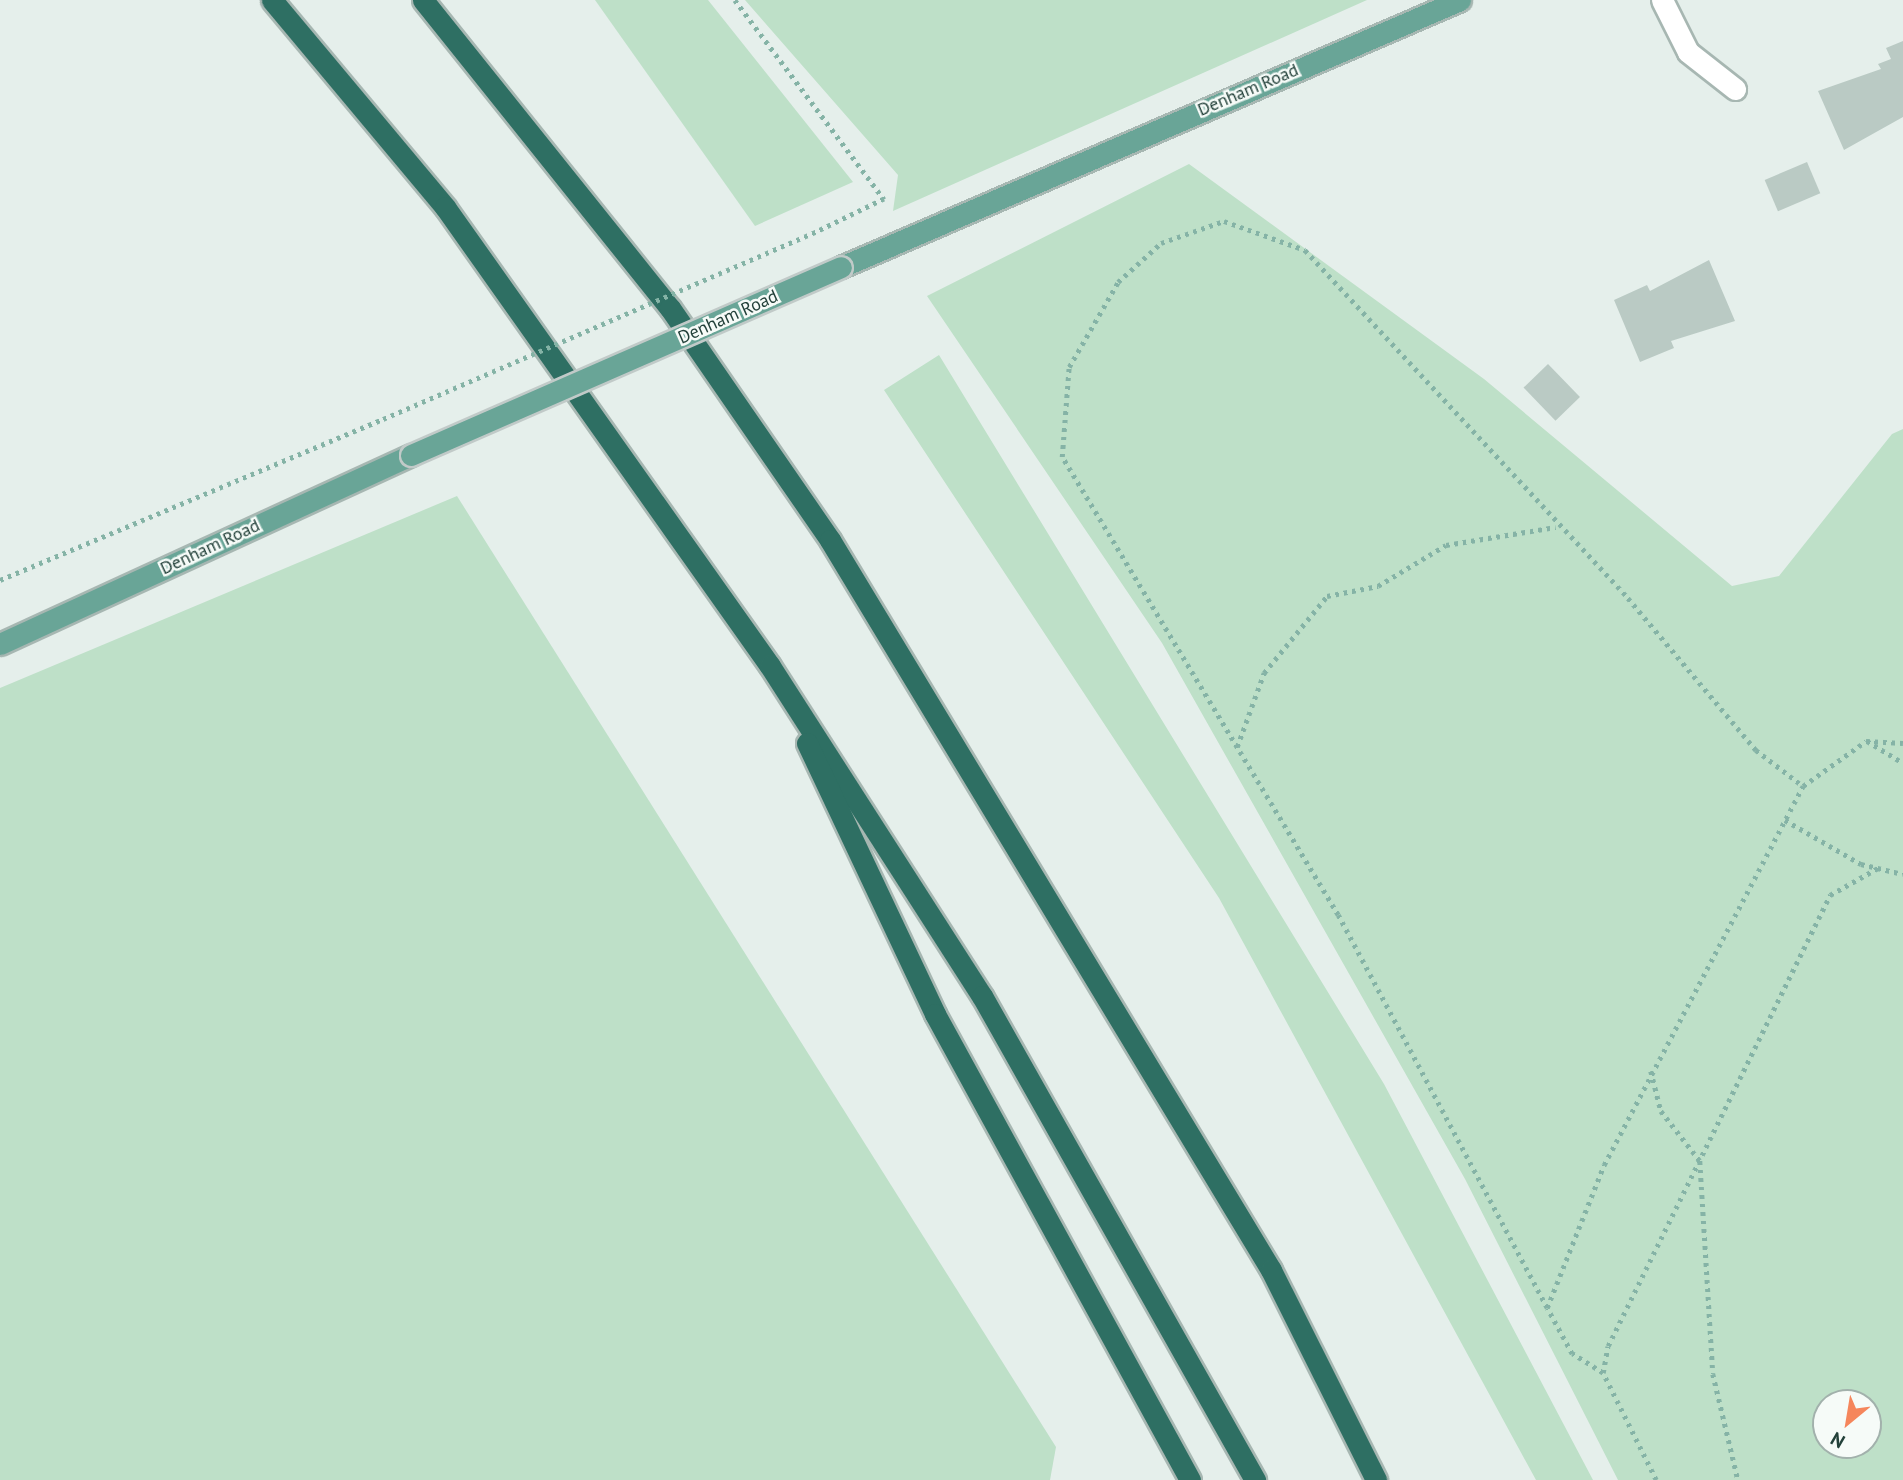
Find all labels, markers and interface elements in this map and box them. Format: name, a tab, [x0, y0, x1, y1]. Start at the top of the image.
street label: Denham Road	[1195, 59, 1301, 121]
street label: Denham Road	[675, 285, 781, 349]
street label: Denham Road	[157, 515, 263, 579]
north arrow	[1812, 1389, 1882, 1459]
text: N	[1826, 1427, 1849, 1454]

